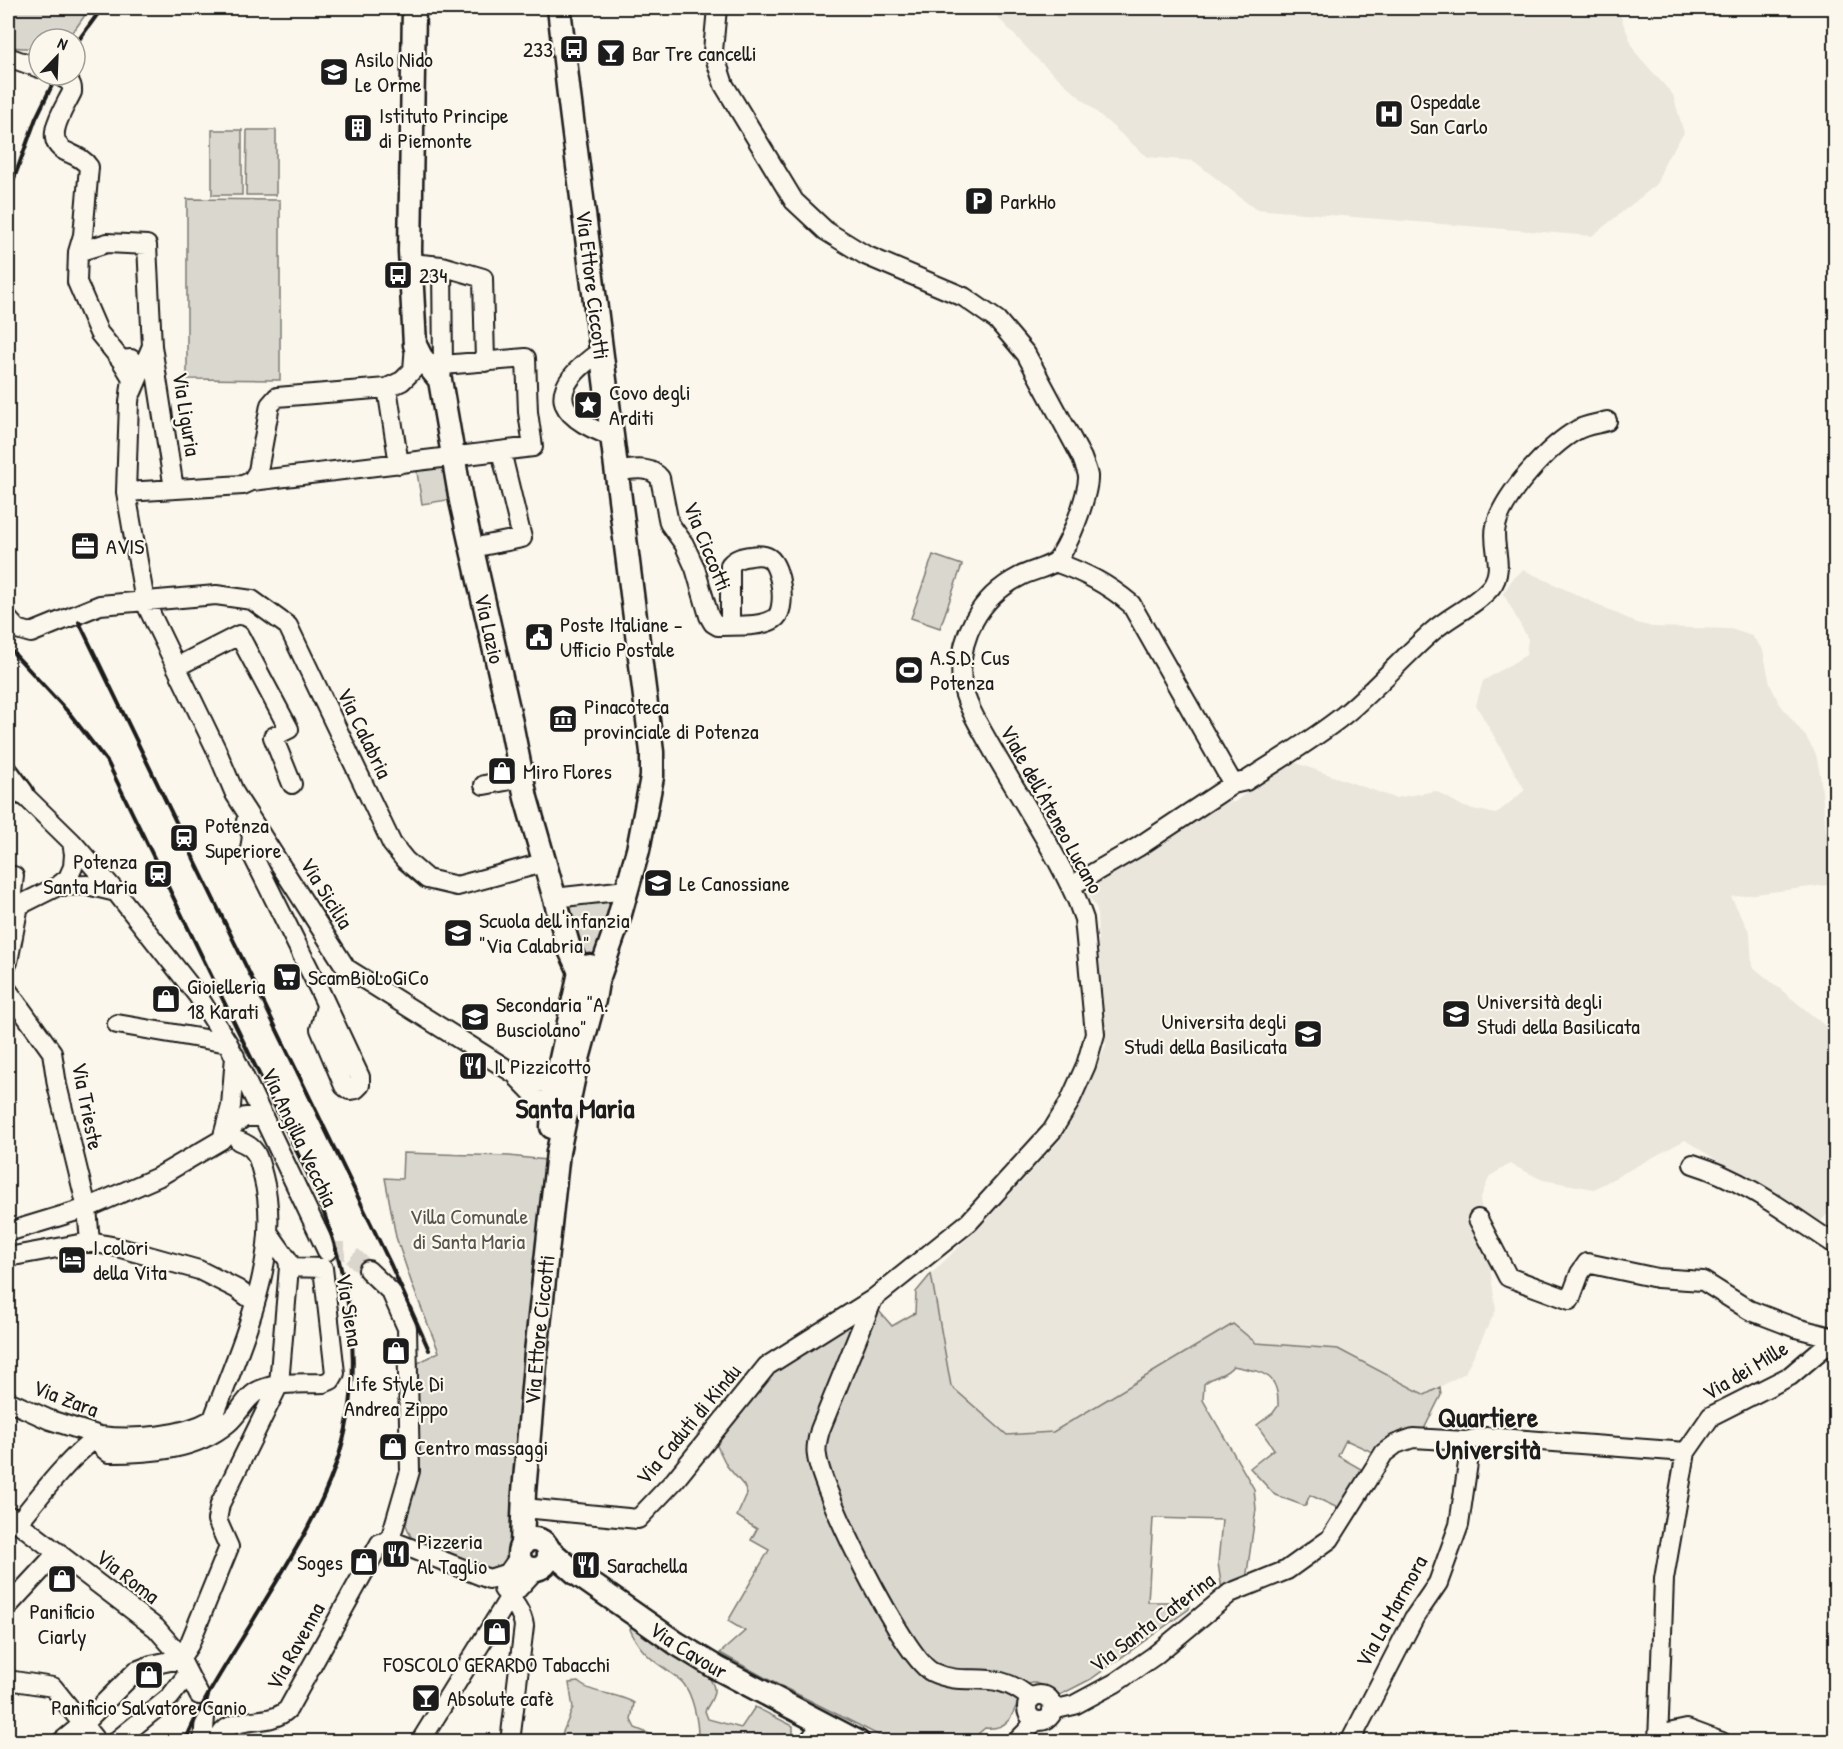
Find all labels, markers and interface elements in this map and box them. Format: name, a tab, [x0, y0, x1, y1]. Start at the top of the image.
north arrow	[27, 27, 87, 87]
text: N	[55, 31, 72, 55]
bus stop icon: 233	[558, 33, 590, 65]
place label: 233	[523, 34, 553, 64]
bar icon: Bar Tre cancelli	[595, 37, 627, 69]
place label: Bar Tre cancelli	[632, 38, 757, 68]
place label: Asilo Nido Le Orme	[355, 44, 433, 99]
school or university icon: Asilo Nido Le Orme	[318, 56, 350, 88]
place label: Ospedale San Carlo	[1410, 86, 1488, 141]
hospital icon: Ospedale San Carlo	[1373, 98, 1405, 130]
place label: Istituto Principe di Piemonte	[379, 100, 509, 155]
building icon: Istituto Principe di Piemonte	[342, 112, 374, 144]
parking icon: ParkHo	[963, 185, 995, 217]
place label: ParkHo	[1000, 186, 1056, 216]
street label: Via Ettore Ciccotti	[569, 209, 617, 361]
bus stop icon: 234	[382, 259, 414, 291]
place label: 234	[419, 260, 447, 290]
street label: Via Liguria	[166, 370, 208, 459]
place label: Covo degli Arditi	[609, 377, 691, 432]
place icon: Covo degli Arditi	[572, 389, 604, 421]
street label: Via Ciccotti	[676, 497, 740, 595]
office icon: AVIS	[69, 530, 101, 562]
place label: AVIS	[106, 531, 144, 561]
street label: Via Lazio	[467, 591, 512, 667]
place label: Poste Italiane - Ufficio Postale	[560, 609, 683, 664]
public building icon: Poste Italiane - Ufficio Postale	[523, 621, 555, 653]
place label: A.S.D. Cus Potenza	[930, 642, 1010, 697]
sports icon: A.S.D. Cus Potenza	[893, 654, 925, 686]
street label: Via Calabria	[330, 683, 400, 784]
place label: Pinacoteca provinciale di Potenza	[584, 691, 759, 746]
museum icon: Pinacoteca provinciale di Potenza	[547, 703, 579, 735]
street label: Viale dell'Ateneo Lucano	[993, 719, 1111, 899]
shop icon: Miro Flores	[486, 755, 518, 787]
place label: Miro Flores	[523, 756, 612, 786]
place label: Potenza Superiore	[205, 810, 282, 865]
station icon: Potenza Superiore	[168, 822, 200, 854]
place label: Potenza Santa Maria	[43, 846, 137, 901]
street label: Via Sicilia	[293, 852, 361, 935]
station icon: Potenza Santa Maria	[142, 858, 174, 890]
school or university icon: Le Canossiane	[642, 867, 674, 899]
place label: Le Canossiane	[679, 868, 790, 898]
place label: Scuola dell'infanzia "Via Calabria"	[479, 905, 630, 960]
school or university icon: Scuola dell'infanzia "Via Calabria"	[442, 917, 474, 949]
supermarket icon: ScamBioLoGiCo	[271, 961, 303, 993]
place label: ScamBioLoGiCo	[308, 962, 429, 992]
place label: Gioielleria 18 Karati	[187, 971, 266, 1026]
shop icon: Gioielleria 18 Karati	[150, 983, 182, 1015]
place label: Università degli Studi della Basilicata	[1477, 986, 1640, 1041]
place label: Secondaria "A. Busciolano"	[496, 989, 609, 1044]
school or university icon: Università degli Studi della Basilicata	[1440, 998, 1472, 1030]
school or university icon: Secondaria "A. Busciolano"	[459, 1001, 491, 1033]
place label: Universita degli Studi della Basilicata	[1124, 1006, 1287, 1061]
school or university icon: Universita degli Studi della Basilicata	[1292, 1018, 1324, 1050]
restaurant icon: Il Pizzicotto	[457, 1050, 489, 1082]
place label: Il Pizzicotto	[494, 1051, 591, 1081]
street label: Via Trieste	[65, 1060, 111, 1152]
street label: Via Angilla Vecchia	[255, 1062, 346, 1212]
district label: Santa Maria	[515, 1089, 635, 1127]
park label: Villa Comunale di Santa Maria	[410, 1201, 528, 1256]
place label: I colori della Vita	[93, 1232, 167, 1287]
hotel icon: I colori della Vita	[56, 1244, 88, 1276]
street label: Via Ettore Ciccotti	[517, 1253, 562, 1406]
street label: Via Siena	[329, 1271, 371, 1349]
street label: Via dei Mille	[1697, 1333, 1793, 1407]
shop icon: Life Style Di Andrea Zippo	[380, 1335, 412, 1367]
street label: Via Caduti di Kindu	[629, 1357, 747, 1491]
place label: Life Style Di Andrea Zippo	[344, 1368, 448, 1423]
street label: Via Zara	[29, 1372, 103, 1424]
district label: Quartiere Università	[1435, 1398, 1541, 1468]
shop icon: Centro massaggi	[377, 1431, 409, 1463]
place label: Centro massaggi	[414, 1432, 548, 1462]
place label: Pizzeria Al Taglio	[417, 1526, 487, 1581]
restaurant icon: Pizzeria Al Taglio	[380, 1538, 412, 1570]
street label: Via Roma	[90, 1542, 166, 1611]
shop icon: Soges	[348, 1546, 380, 1578]
place label: Soges	[297, 1547, 343, 1577]
restaurant icon: Sarachella	[570, 1549, 602, 1581]
street label: Via La Marmora	[1348, 1549, 1434, 1672]
place label: Sarachella	[607, 1550, 688, 1580]
shop icon: Panificio Ciarly	[46, 1563, 78, 1595]
street label: Via Santa Caterina	[1083, 1565, 1221, 1679]
place label: Panificio Ciarly	[29, 1596, 95, 1651]
street label: Via Ravenna	[259, 1597, 331, 1695]
street label: Via Cavour	[644, 1614, 733, 1686]
shop icon: FOSCOLO GERARDO Tabacchi	[481, 1616, 513, 1648]
place label: FOSCOLO GERARDO Tabacchi	[383, 1649, 610, 1679]
shop icon: Panificio Salvatore Canio	[133, 1659, 165, 1691]
bar icon: Absolute cafè	[410, 1682, 442, 1714]
place label: Absolute cafè	[447, 1683, 554, 1713]
place label: Panificio Salvatore Canio	[51, 1692, 247, 1722]

